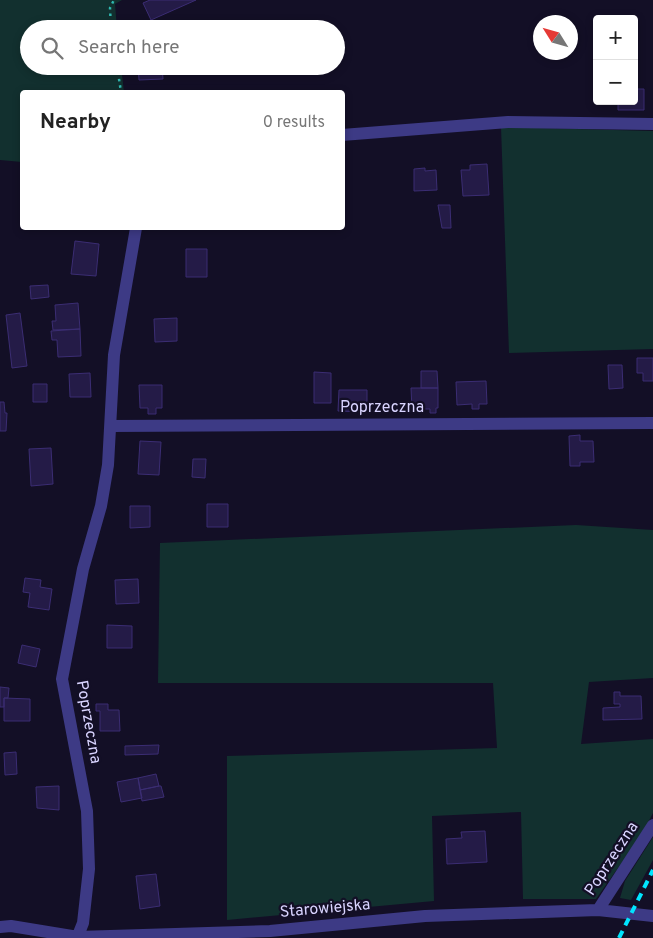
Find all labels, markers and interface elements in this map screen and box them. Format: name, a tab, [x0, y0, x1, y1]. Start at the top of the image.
north arrow	[533, 15, 578, 60]
map controls	[593, 15, 638, 105]
button: +	[593, 15, 638, 60]
search box	[20, 20, 345, 75]
icon: search	[38, 34, 66, 62]
text: Search here	[78, 36, 180, 60]
button: −	[593, 60, 638, 105]
text: Nearby	[40, 109, 111, 136]
text: 0 results	[263, 113, 325, 133]
street label: Poprzeczna	[340, 398, 424, 418]
street label: Poprzeczna	[71, 679, 105, 765]
street label: Poprzeczna	[581, 818, 643, 900]
street label: Starowiejska	[279, 895, 371, 923]

